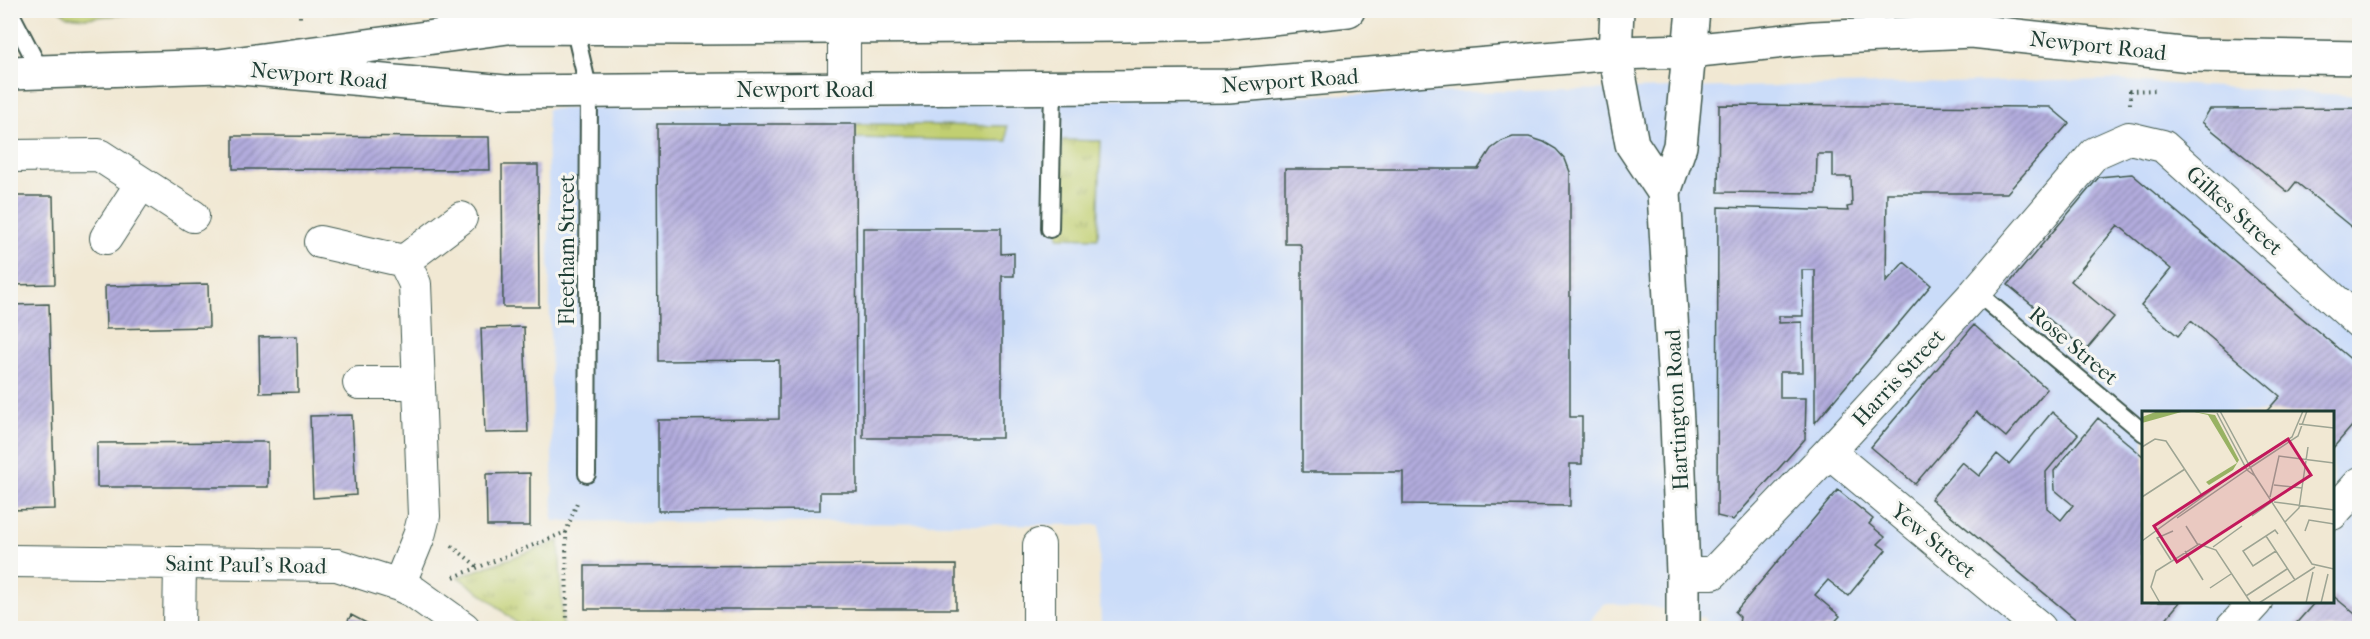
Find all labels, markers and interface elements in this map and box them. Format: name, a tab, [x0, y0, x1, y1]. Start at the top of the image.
street label: Newport Road	[2028, 26, 2169, 66]
street label: Newport Road	[249, 57, 389, 95]
street label: Newport Road	[1221, 63, 1360, 99]
street label: Newport Road	[736, 77, 875, 103]
street label: Gilkes Street	[2181, 161, 2288, 261]
street label: Fleetham Street	[554, 174, 580, 326]
street label: Rose Street	[2023, 301, 2123, 391]
street label: Harris Street	[1847, 323, 1951, 432]
street label: Hartington Road	[1660, 328, 1694, 491]
inset map	[2142, 411, 2334, 603]
street label: Yew Street	[1885, 497, 1981, 584]
street label: Saint Paul's Road	[165, 551, 328, 579]

